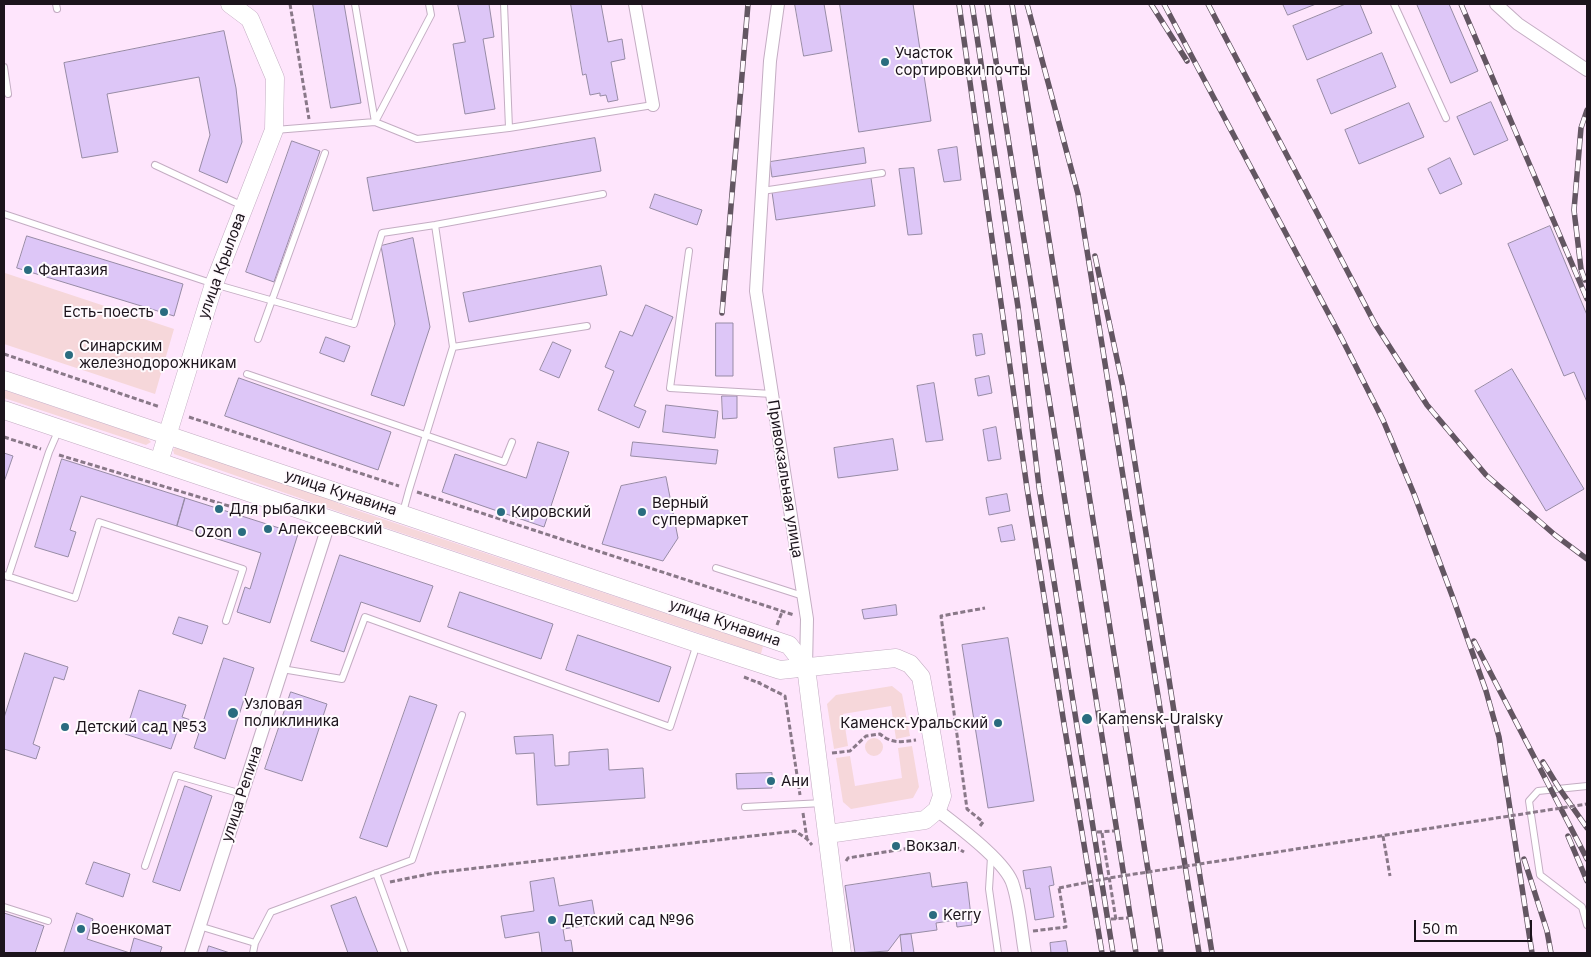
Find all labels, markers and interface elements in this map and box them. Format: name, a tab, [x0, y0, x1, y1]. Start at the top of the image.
place label: Участок сортировки почты	[895, 44, 1031, 79]
marker: Участок сортировки почты	[879, 56, 891, 68]
street label: улица Крылова	[194, 210, 250, 322]
place label: Фантазия	[38, 261, 108, 279]
marker: Фантазия	[22, 264, 34, 276]
place label: Есть-поесть	[63, 303, 154, 321]
marker: Есть-поесть	[158, 306, 170, 318]
place label: Синарским железнодорожникам	[79, 337, 236, 372]
marker: Синарским железнодорожникам	[63, 349, 75, 361]
street label: Привокзальная улица	[764, 399, 806, 559]
street label: улица Кунавина	[283, 466, 399, 520]
place label: Верный супермаркет	[652, 494, 748, 529]
place label: Для рыбалки	[229, 500, 326, 518]
marker: Для рыбалки	[213, 503, 225, 515]
place label: Кировский	[511, 503, 591, 521]
marker: Кировский	[495, 506, 507, 518]
marker: Верный супермаркет	[636, 506, 648, 518]
place label: Алексеевский	[278, 520, 382, 538]
place label: Ozon	[195, 523, 232, 541]
marker: Алексеевский	[262, 523, 274, 535]
marker: Ozon	[236, 526, 248, 538]
street label: улица Кунавина	[667, 595, 783, 651]
place label: Узловая поликлиника	[244, 695, 339, 730]
marker: Узловая поликлиника	[226, 706, 240, 720]
place label: Kamensk-Uralsky	[1098, 710, 1223, 728]
marker: Kamensk-Uralsky	[1080, 712, 1094, 726]
place label: Каменск-Уральский	[840, 714, 988, 732]
marker: Каменск-Уральский	[992, 717, 1004, 729]
place label: Детский сад №53	[75, 718, 207, 736]
marker: Детский сад №53	[59, 721, 71, 733]
street label: улица Репина	[218, 744, 266, 844]
place label: Ани	[781, 772, 809, 790]
marker: Ани	[765, 775, 777, 787]
place label: Вокзал	[906, 837, 957, 855]
marker: Вокзал	[890, 840, 902, 852]
place label: Kerry	[943, 906, 981, 924]
marker: Kerry	[927, 909, 939, 921]
scale bar	[1416, 910, 1534, 942]
place label: Детский сад №96	[562, 911, 694, 929]
marker: Детский сад №96	[546, 914, 558, 926]
text: 50 m	[1422, 919, 1458, 938]
place label: Военкомат	[91, 920, 171, 938]
marker: Военкомат	[75, 923, 87, 935]

